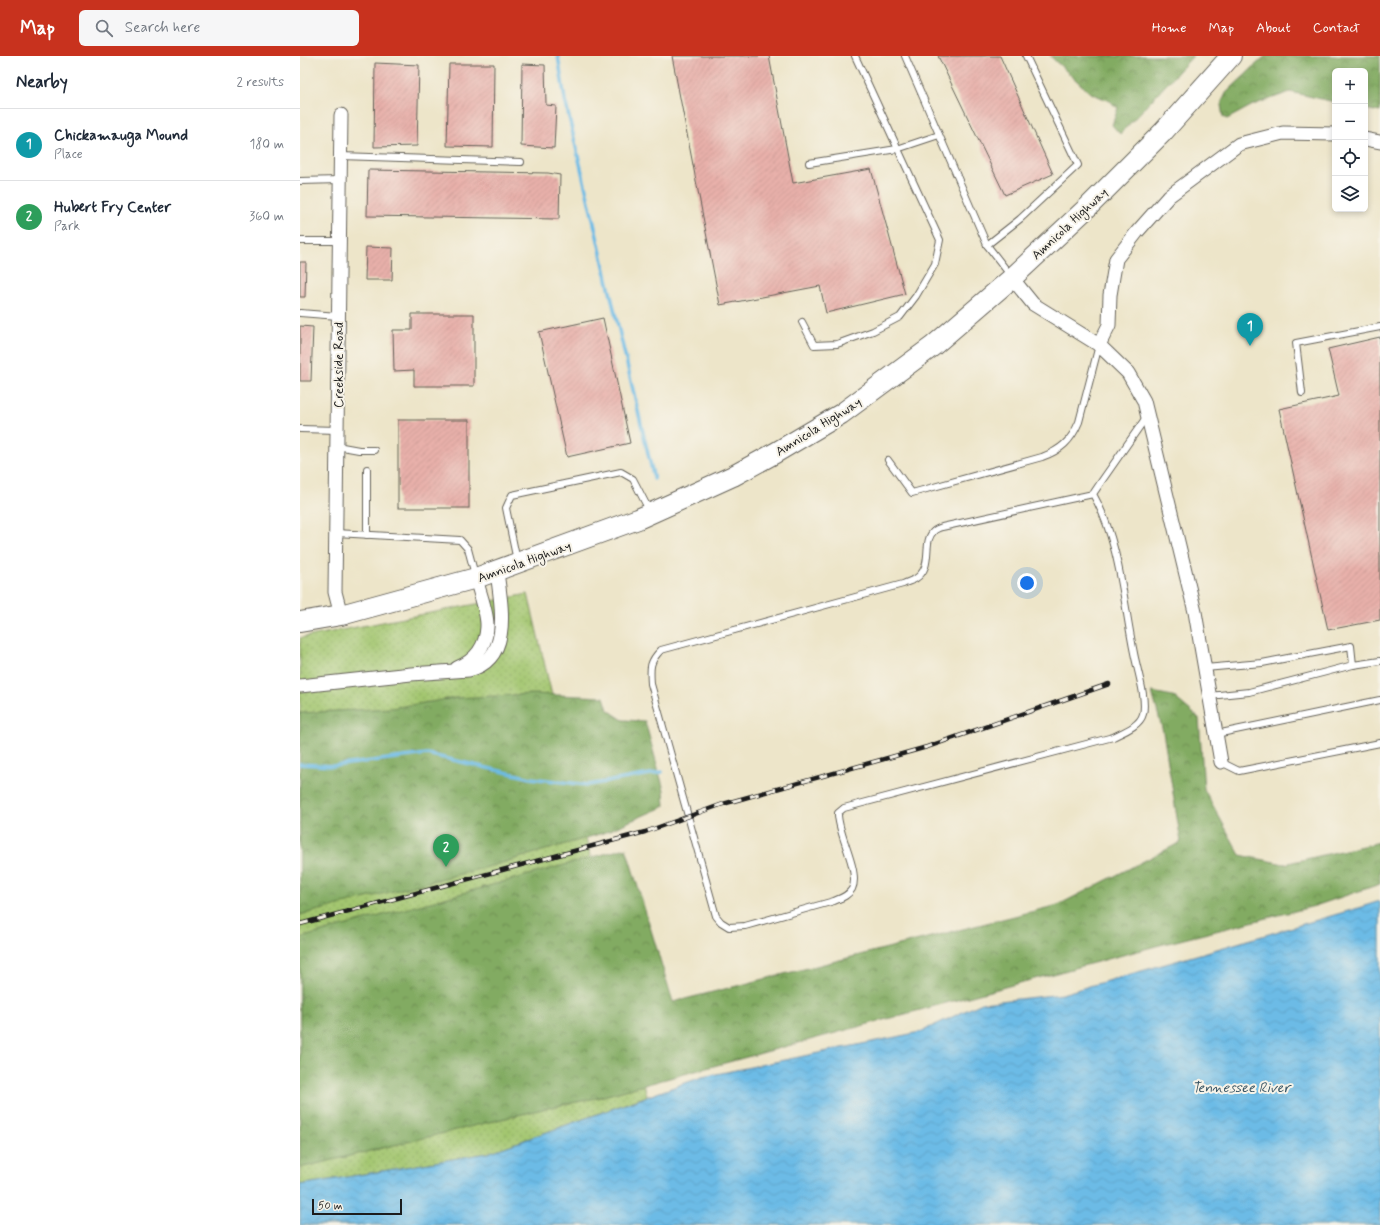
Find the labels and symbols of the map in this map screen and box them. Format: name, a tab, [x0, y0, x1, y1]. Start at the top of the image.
street label: Amnicola Highway	[1028, 184, 1112, 265]
pin: 1	[1237, 313, 1263, 346]
street label: Creekside Road	[331, 322, 348, 408]
street label: Amnicola Highway	[773, 394, 866, 461]
street label: Amnicola Highway	[475, 538, 574, 588]
your location	[1017, 573, 1037, 593]
pin: 2	[433, 834, 459, 867]
water label: Tennessee River	[1192, 1079, 1293, 1097]
scale bar	[312, 1197, 402, 1216]

